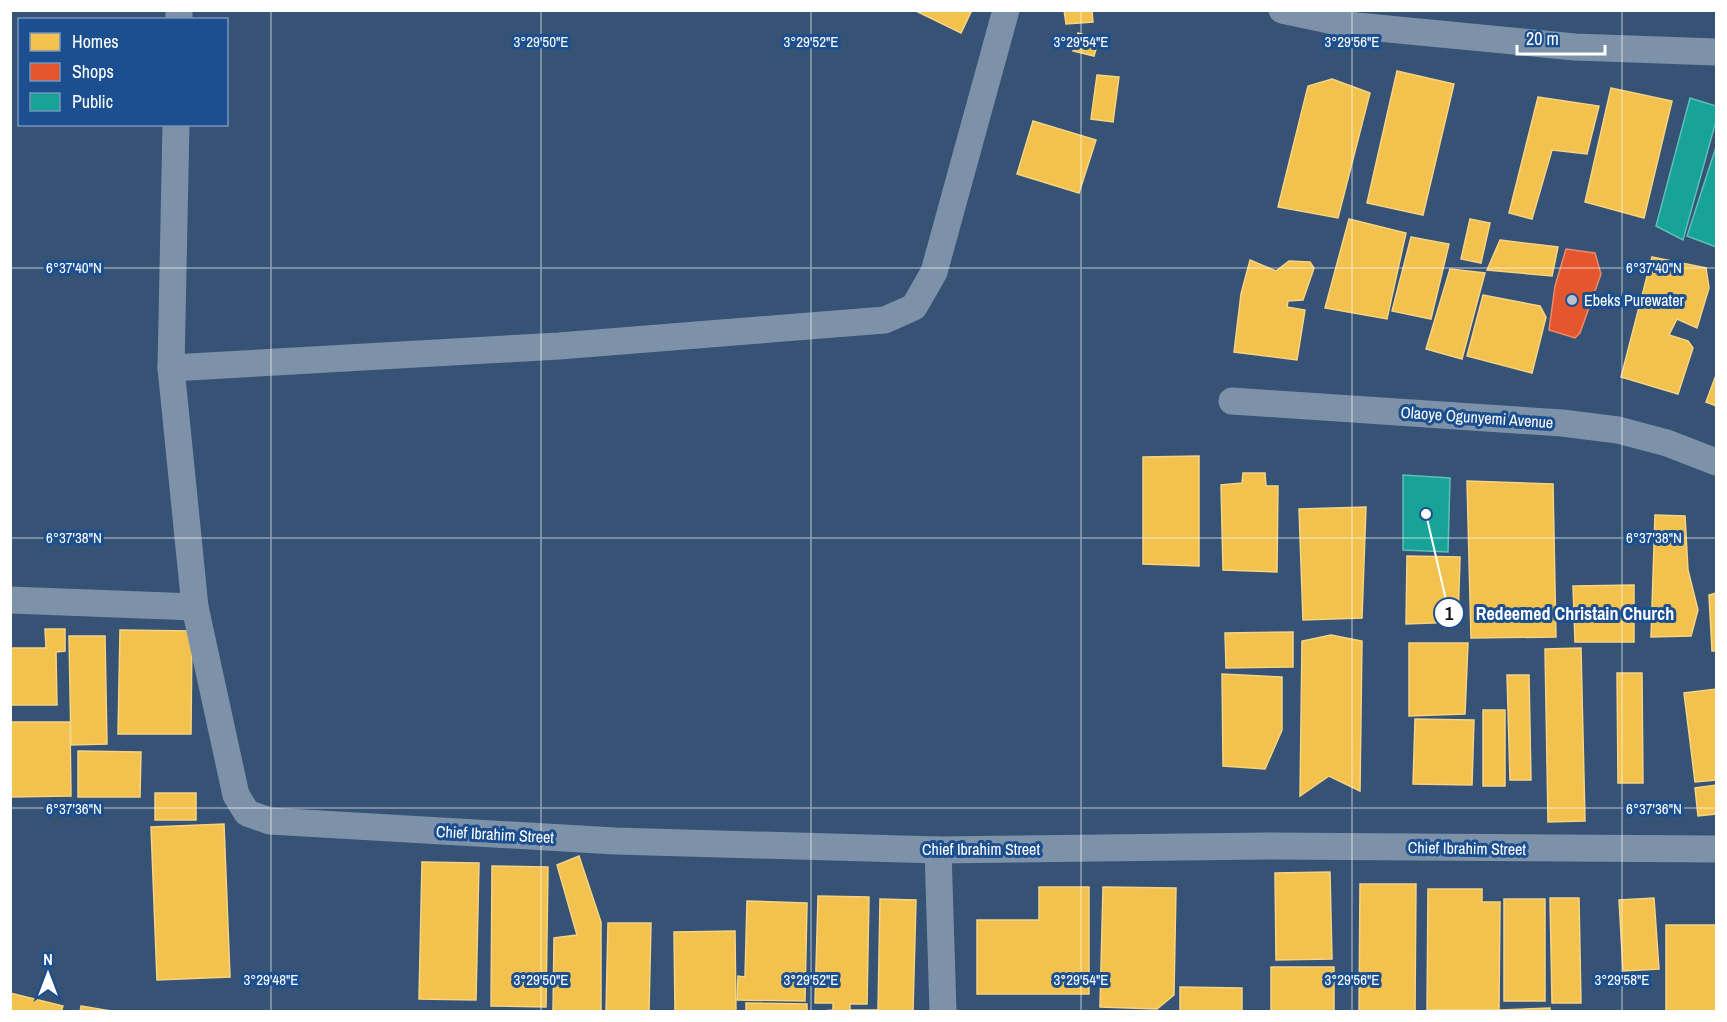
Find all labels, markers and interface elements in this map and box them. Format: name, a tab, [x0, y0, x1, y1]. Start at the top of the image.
legend	[18, 18, 228, 126]
scale bar	[1517, 18, 1606, 56]
text: 20 m	[1526, 26, 1559, 51]
text: Homes	[72, 29, 119, 54]
text: 3°29'50"E	[513, 31, 569, 52]
text: 3°29'52"E	[783, 31, 839, 52]
text: 3°29'54"E	[1053, 31, 1109, 52]
text: 3°29'56"E	[1324, 31, 1380, 52]
text: Shops	[72, 59, 114, 84]
text: Public	[72, 89, 113, 114]
text: 6°37'40"N	[46, 257, 102, 278]
text: 6°37'40"N	[1626, 257, 1682, 278]
place label: Ebeks Purewater	[1584, 289, 1685, 311]
marker: Ebeks Purewater	[1565, 293, 1579, 307]
street label: Olaoye Ogunyemi Avenue	[1400, 401, 1554, 433]
text: 6°37'38"N	[46, 527, 102, 548]
text: 6°37'38"N	[1626, 527, 1682, 548]
callout: Redeemed Christain Church	[1434, 595, 1686, 631]
text: 1	[1445, 601, 1454, 626]
text: Redeemed Christain Church	[1476, 601, 1674, 626]
text: 6°37'36"N	[46, 798, 102, 819]
text: 6°37'36"N	[1626, 798, 1682, 819]
street label: Chief Ibrahim Street	[435, 820, 555, 848]
street label: Chief Ibrahim Street	[1408, 836, 1527, 860]
street label: Chief Ibrahim Street	[922, 838, 1040, 860]
north arrow	[18, 944, 78, 1004]
text: N	[43, 948, 53, 970]
text: 3°29'48"E	[243, 969, 299, 990]
text: 3°29'50"E	[513, 969, 569, 990]
text: 3°29'52"E	[783, 969, 839, 990]
text: 3°29'54"E	[1053, 969, 1109, 990]
text: 3°29'56"E	[1324, 969, 1380, 990]
text: 3°29'58"E	[1594, 969, 1650, 990]

